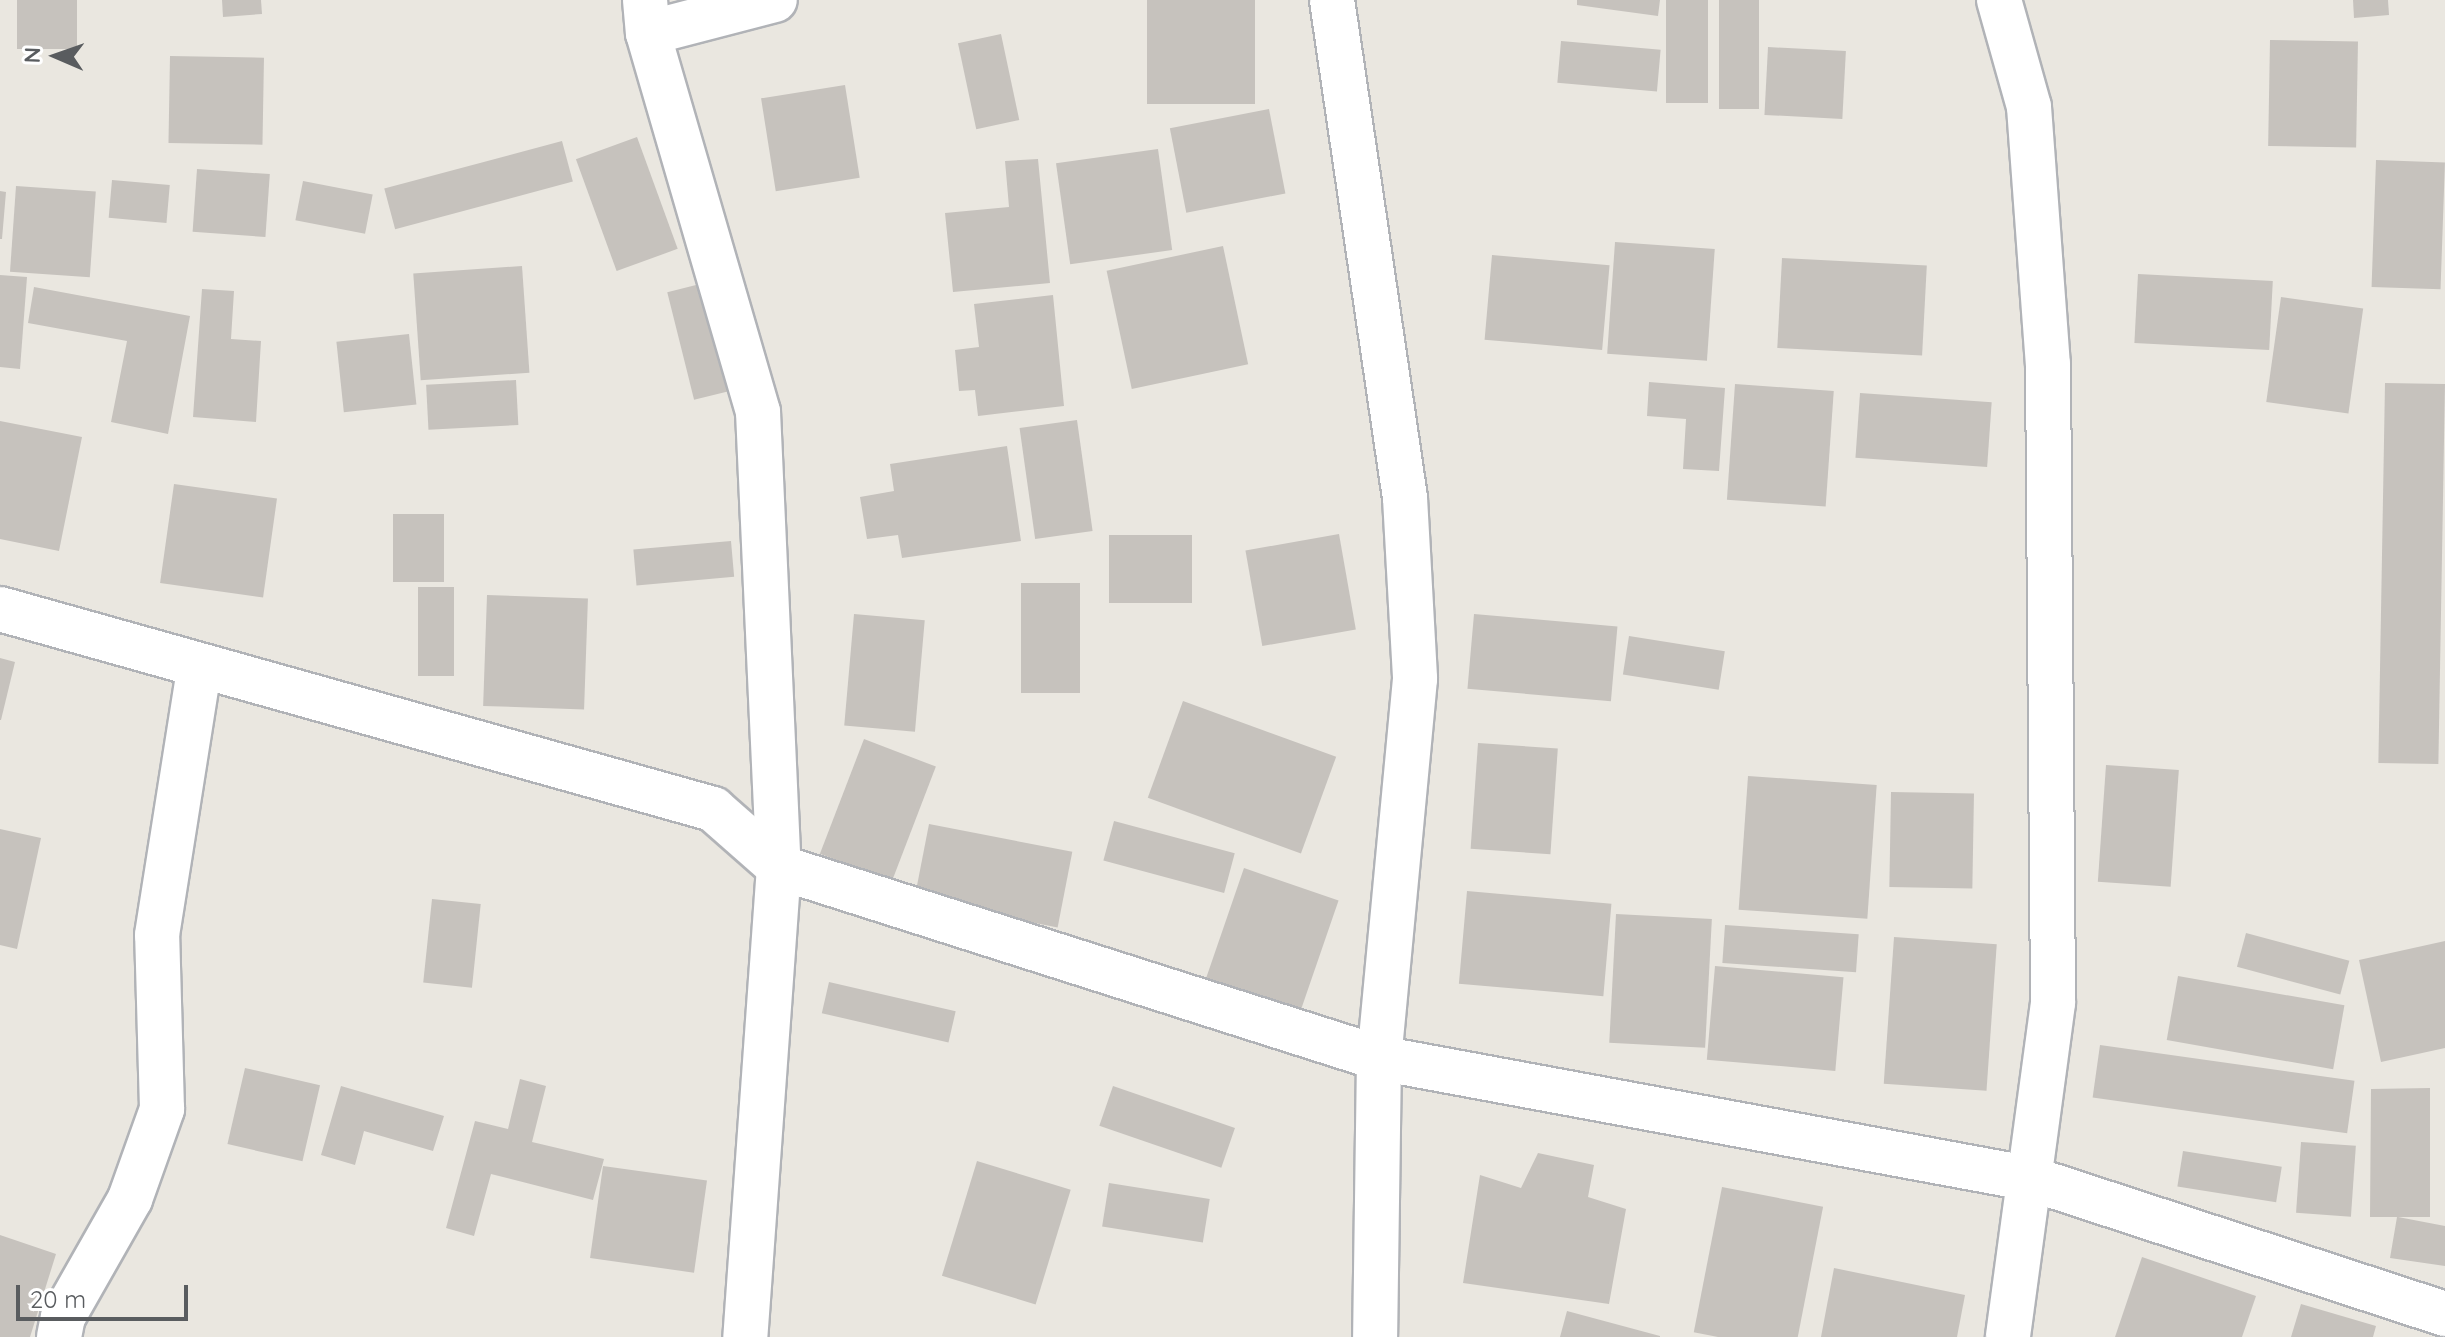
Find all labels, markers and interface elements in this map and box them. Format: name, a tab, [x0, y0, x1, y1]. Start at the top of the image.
north arrow	[16, 16, 96, 96]
text: N	[18, 47, 46, 64]
scale bar	[20, 1269, 192, 1319]
text: 20 m	[30, 1284, 86, 1314]

